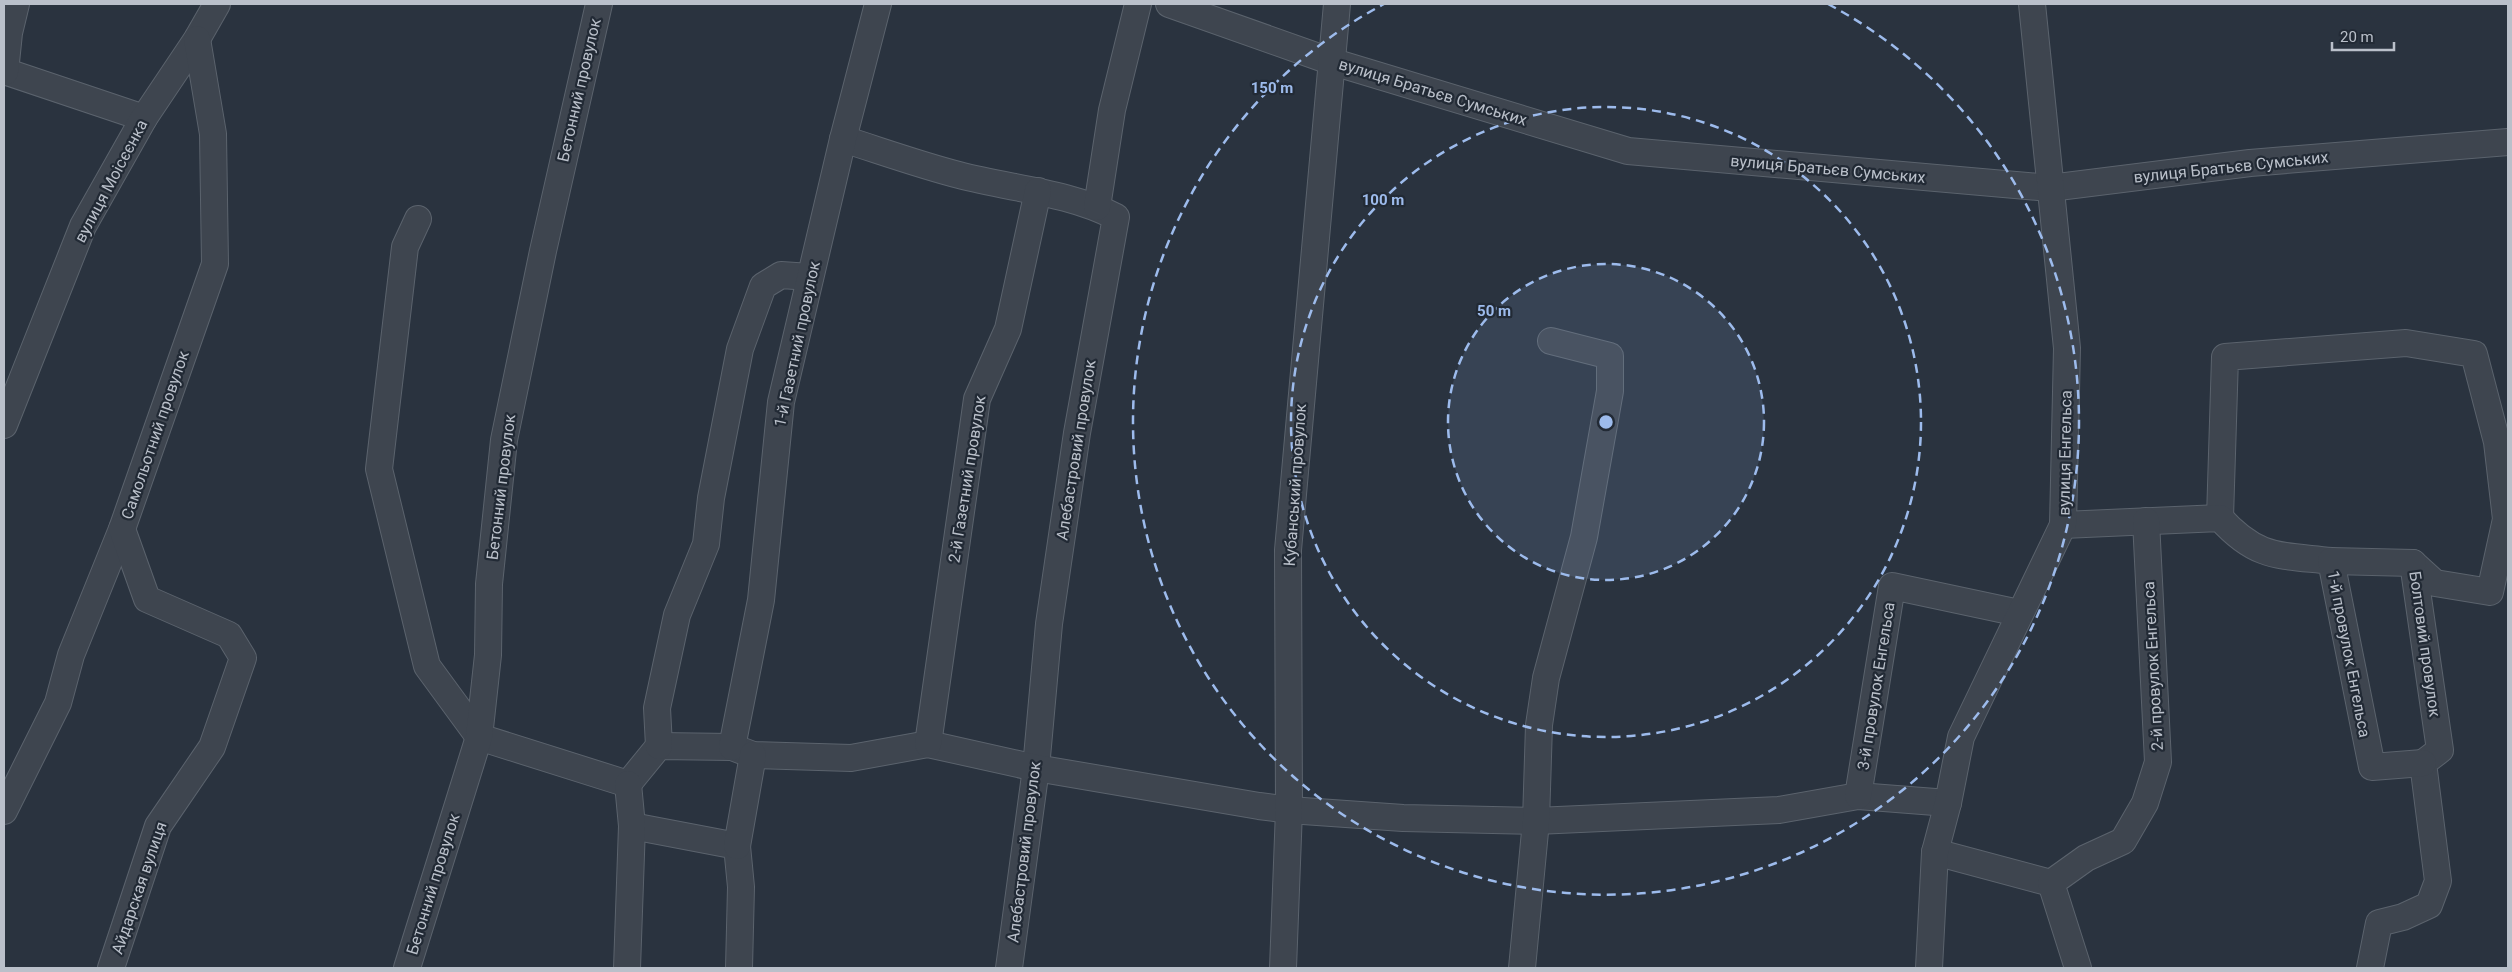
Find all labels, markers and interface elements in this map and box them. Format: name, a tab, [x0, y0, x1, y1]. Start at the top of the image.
street label: Бетонний провулок	[553, 16, 605, 164]
scale bar	[2332, 20, 2394, 52]
text: 20 m	[2340, 28, 2374, 46]
street label: вулиця Братьєв Сумських	[1337, 54, 1529, 130]
text: 150 m	[1251, 79, 1293, 97]
street label: вулиця Моісєєнка	[71, 116, 151, 246]
street label: вулиця Братьєв Сумських	[2133, 147, 2329, 187]
street label: вулиця Братьєв Сумських	[1730, 151, 1926, 187]
text: 100 m	[1362, 191, 1404, 209]
street label: 1-й Газетний провулок	[770, 259, 824, 429]
text: 50 m	[1477, 302, 1511, 320]
street label: Самольотний провулок	[117, 348, 193, 522]
street label: Алебастровий провулок	[1052, 358, 1100, 542]
street label: вулиця Енгельса	[2054, 390, 2076, 516]
street label: 2-й Газетний провулок	[944, 394, 990, 564]
street label: Кубанський провулок	[1280, 403, 1310, 567]
street label: Бетонний провулок	[483, 413, 519, 561]
centre of rings	[1597, 413, 1615, 431]
street label: 1-й провулок Енгельса	[2323, 569, 2375, 739]
street label: Болтовий провулок	[2405, 570, 2445, 719]
street label: 2-й провулок Енгельса	[2139, 581, 2167, 751]
street label: 3-й провулок Енгельса	[1853, 601, 1899, 771]
street label: Алебастровий провулок	[1003, 760, 1045, 944]
street label: Бетонний провулок	[402, 811, 464, 957]
street label: Айдарская вулиця	[107, 819, 171, 957]

